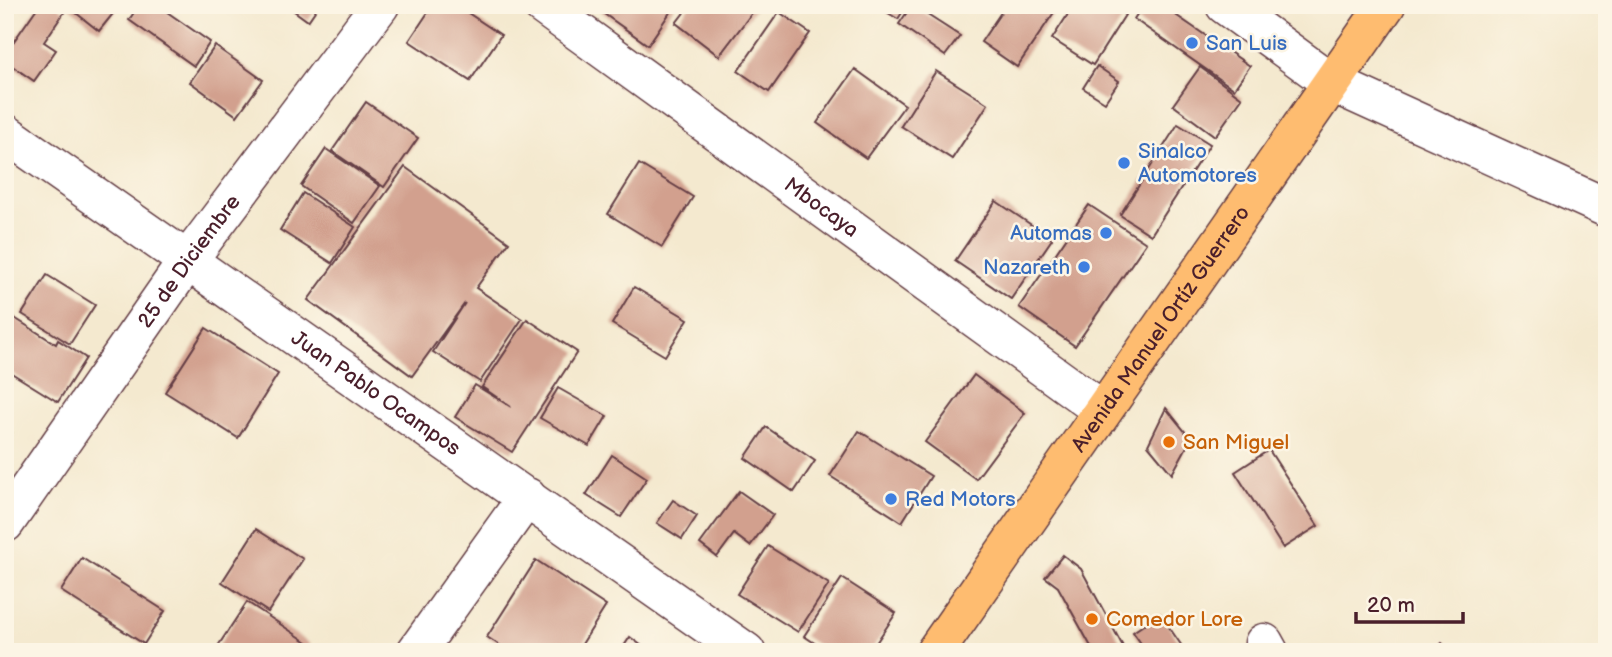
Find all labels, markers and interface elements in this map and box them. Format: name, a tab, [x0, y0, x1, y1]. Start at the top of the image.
place label: San Luis	[1206, 31, 1287, 56]
marker: San Luis	[1184, 35, 1200, 51]
place label: Sinalco Automotores	[1138, 139, 1257, 188]
marker: Sinalco Automotores	[1116, 155, 1132, 171]
street label: Mbocaya	[779, 172, 863, 243]
street label: 25 de Diciembre	[133, 190, 246, 333]
street label: Avenida Manuel Ortíz Guerrero	[1066, 201, 1255, 457]
place label: Automas	[1010, 221, 1092, 246]
marker: Automas	[1098, 225, 1114, 241]
place label: Nazareth	[983, 255, 1070, 280]
marker: Nazareth	[1076, 259, 1092, 275]
street label: Juan Pablo Ocampos	[286, 325, 465, 461]
place label: San Miguel	[1183, 430, 1289, 455]
marker: San Miguel	[1161, 434, 1177, 450]
place label: Red Motors	[905, 487, 1016, 512]
marker: Red Motors	[883, 491, 899, 507]
scale bar	[1356, 580, 1463, 624]
text: 20 m	[1367, 593, 1415, 618]
place label: Comedor Lore	[1106, 607, 1243, 632]
marker: Comedor Lore	[1084, 611, 1100, 627]

